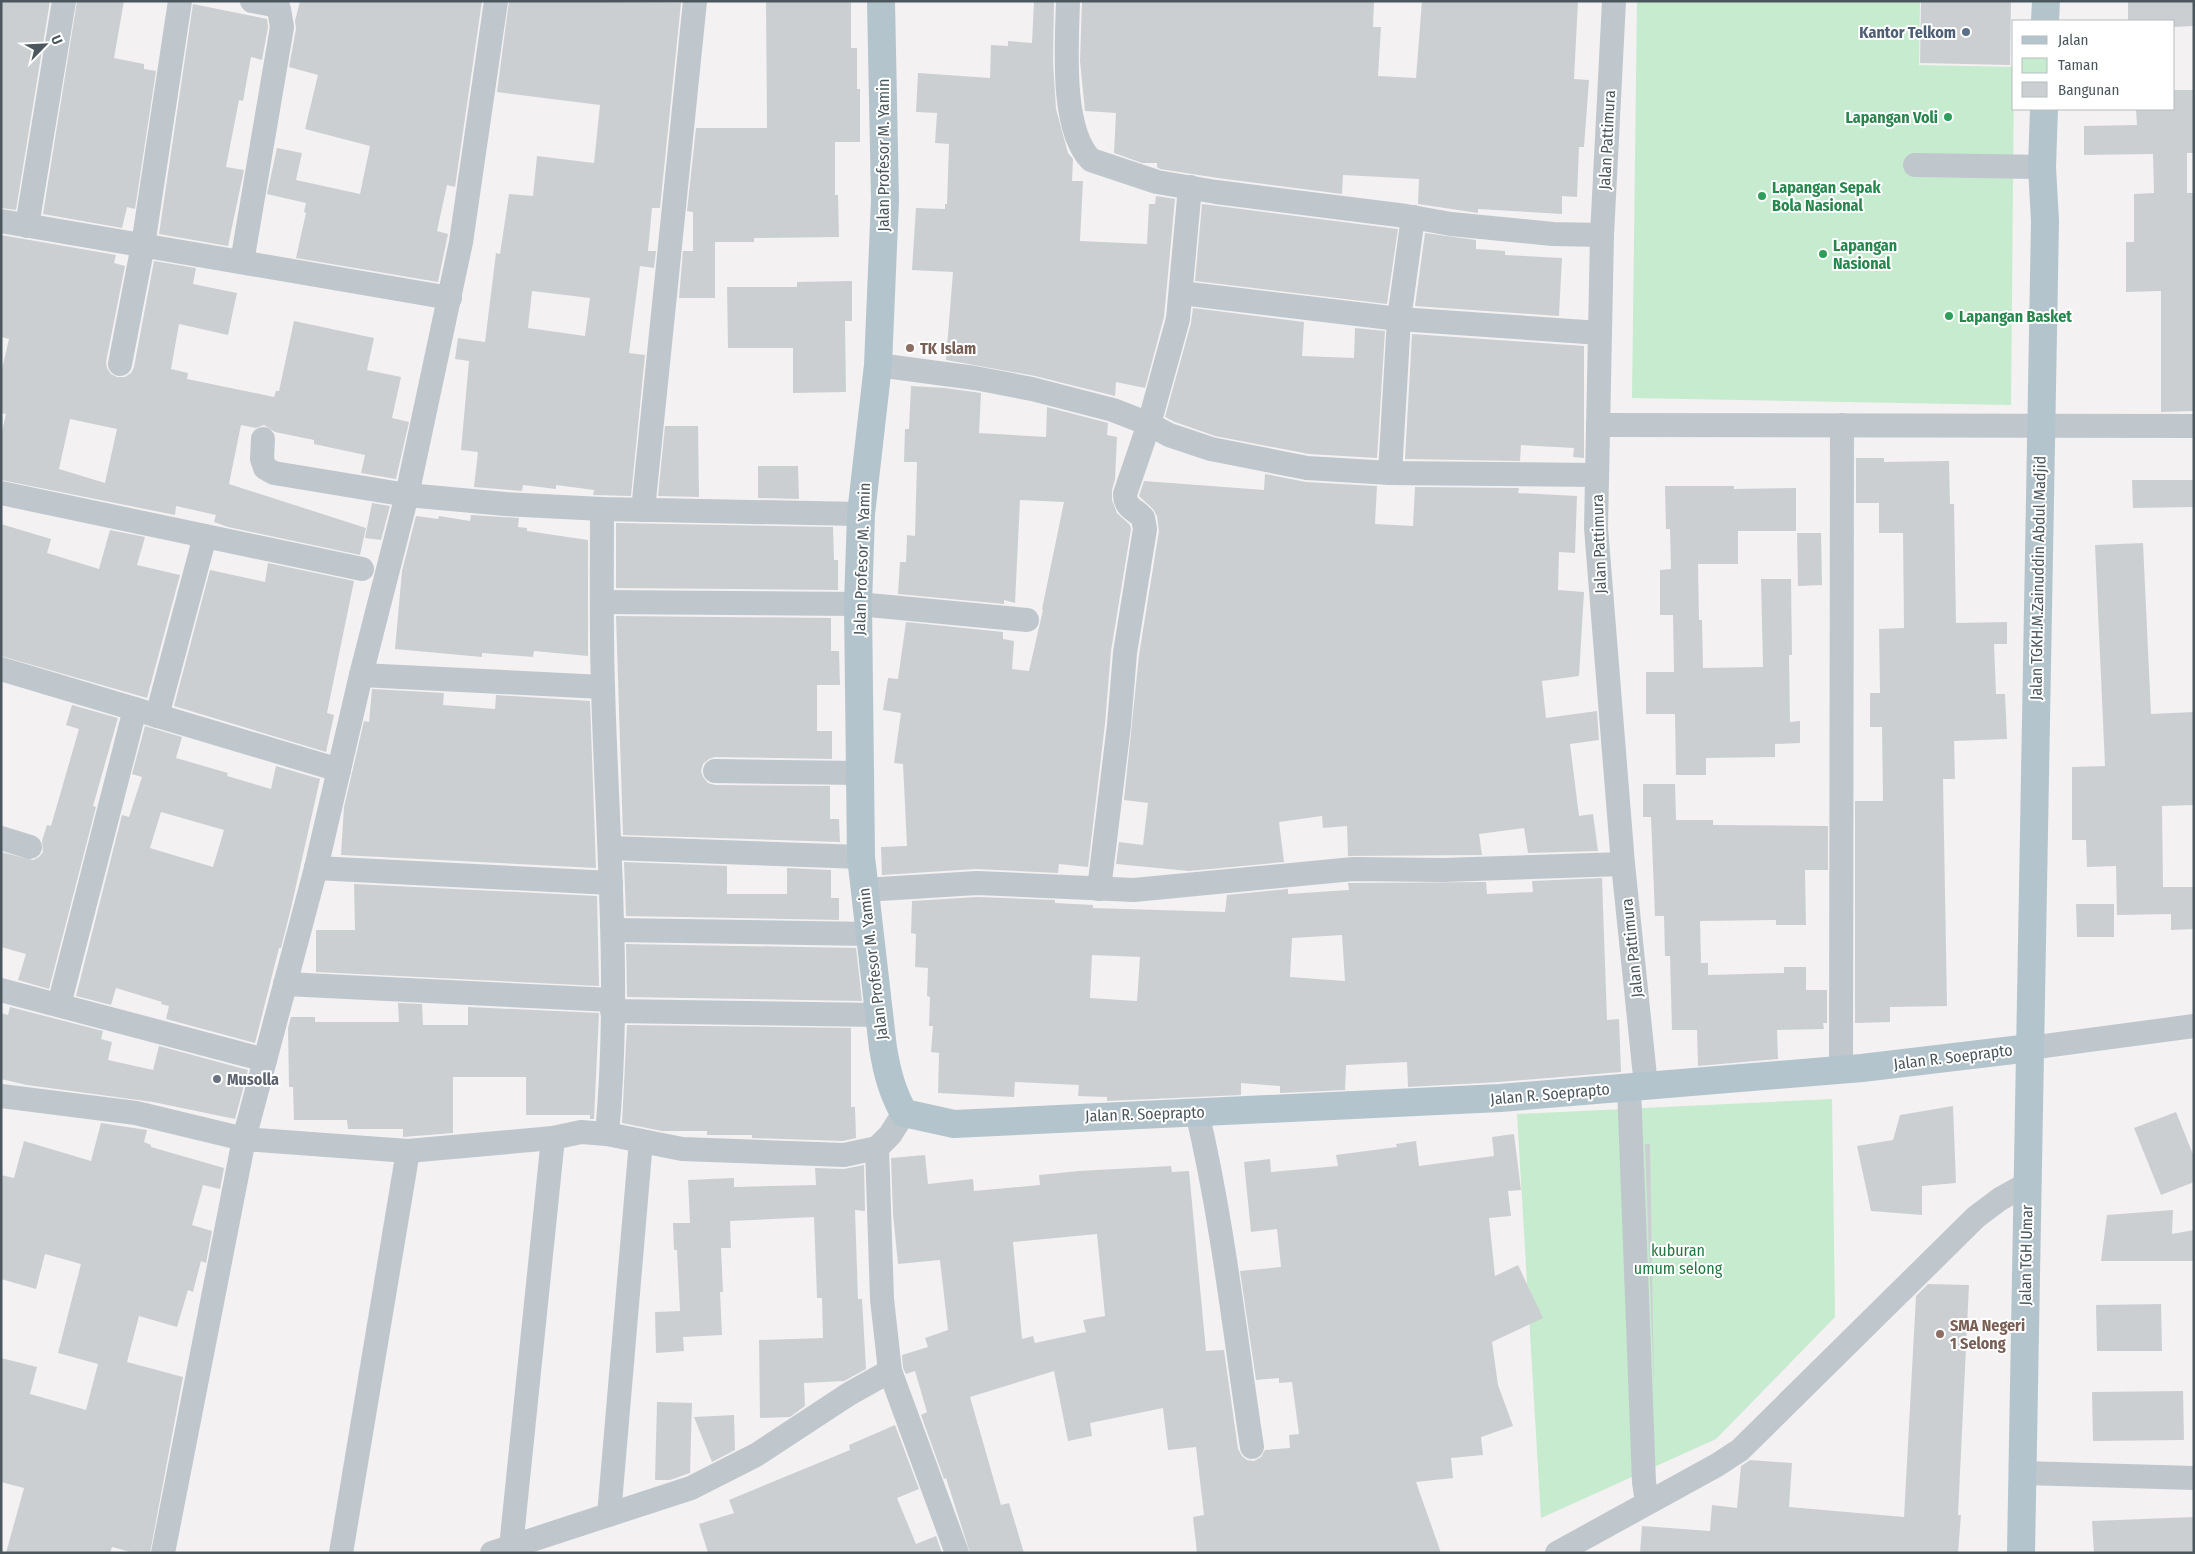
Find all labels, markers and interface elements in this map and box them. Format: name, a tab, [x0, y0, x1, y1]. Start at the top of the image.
north arrow	[20, 20, 70, 70]
legend	[2012, 20, 2175, 110]
place label: Kantor Telkom	[1859, 23, 1956, 42]
marker: Kantor Telkom	[1960, 26, 1972, 38]
text: Jalan	[2058, 31, 2088, 49]
text: U	[47, 33, 66, 47]
text: Taman	[2058, 56, 2098, 74]
street label: Jalan Profesor M. Yamin	[874, 79, 893, 231]
text: Bangunan	[2058, 81, 2119, 99]
street label: Jalan Pattimura	[1595, 90, 1619, 190]
place label: Lapangan Voli	[1845, 108, 1938, 127]
marker: Lapangan Voli	[1942, 111, 1954, 123]
place label: Lapangan Sepak Bola Nasional	[1772, 178, 1881, 215]
marker: Lapangan Sepak Bola Nasional	[1756, 190, 1768, 202]
place label: Lapangan Nasional	[1833, 236, 1897, 273]
marker: Lapangan Nasional	[1817, 248, 1829, 260]
place label: Lapangan Basket	[1959, 307, 2072, 326]
marker: Lapangan Basket	[1943, 310, 1955, 322]
place label: TK Islam	[920, 339, 976, 358]
marker: TK Islam	[904, 342, 916, 354]
street label: Jalan TGKH.M.Zainuddin Abdul Madjid	[2026, 456, 2050, 700]
street label: Jalan Profesor M. Yamin	[850, 482, 874, 636]
street label: Jalan Pattimura	[1588, 494, 1610, 594]
street label: Jalan Profesor M. Yamin	[854, 887, 892, 1041]
street label: Jalan Pattimura	[1617, 897, 1647, 999]
street label: Jalan R. Soeprapto	[1892, 1040, 2014, 1074]
place label: Musolla	[227, 1070, 279, 1089]
marker: Musolla	[211, 1073, 223, 1085]
street label: Jalan R. Soeprapto	[1490, 1079, 1610, 1109]
street label: Jalan R. Soeprapto	[1085, 1102, 1205, 1126]
street label: Jalan TGH Umar	[2016, 1204, 2036, 1306]
park label: kuburan umum selong	[1634, 1241, 1723, 1278]
place label: SMA Negeri 1 Selong	[1950, 1316, 2025, 1353]
marker: SMA Negeri 1 Selong	[1934, 1328, 1946, 1340]

